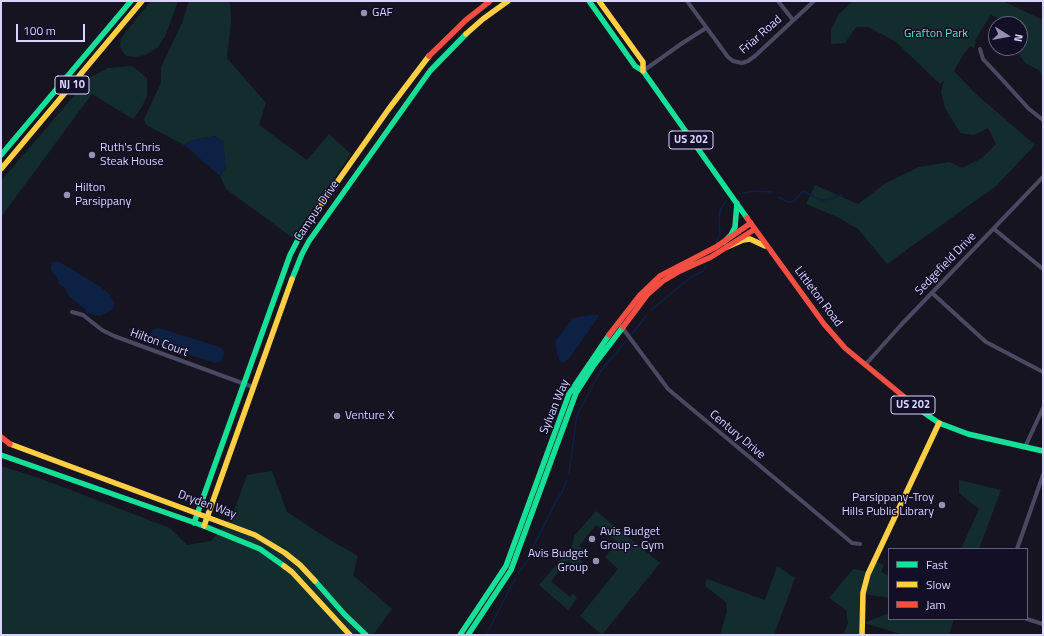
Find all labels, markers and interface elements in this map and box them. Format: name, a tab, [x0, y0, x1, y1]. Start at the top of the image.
place label: GAF	[372, 6, 393, 20]
marker: GAF	[359, 8, 369, 18]
street label: Friar Road	[737, 13, 785, 57]
scale bar	[18, 16, 87, 42]
north arrow	[988, 16, 1028, 56]
text: 100 m	[23, 21, 56, 40]
park label: Grafton Park	[904, 27, 968, 41]
text: N	[1010, 33, 1027, 43]
road number: NJ 10	[55, 76, 89, 94]
road number: US 202	[669, 131, 713, 149]
place label: Ruth's Chris Steak House	[100, 141, 163, 169]
marker: Ruth's Chris Steak House	[87, 150, 97, 160]
street label: Campus Drive	[292, 178, 342, 244]
place label: Hilton Parsippany	[75, 181, 131, 209]
marker: Hilton Parsippany	[62, 190, 72, 200]
street label: Sedgefield Drive	[912, 230, 980, 298]
street label: Littleton Road	[791, 264, 845, 330]
street label: Hilton Court	[128, 326, 190, 360]
street label: Sylvan Way	[537, 378, 573, 436]
road number: US 202	[891, 396, 935, 414]
street label: Century Drive	[706, 408, 768, 462]
place label: Venture X	[345, 409, 394, 423]
marker: Venture X	[332, 411, 342, 421]
street label: Dryden Way	[176, 488, 238, 522]
place label: Parsippany-Troy Hills Public Library	[842, 491, 934, 519]
marker: Parsippany-Troy Hills Public Library	[937, 500, 947, 510]
place label: Avis Budget Group - Gym	[600, 525, 664, 553]
marker: Avis Budget Group - Gym	[587, 534, 597, 544]
place label: Avis Budget Group	[528, 547, 588, 575]
legend	[888, 548, 1028, 620]
text: Fast	[926, 555, 948, 574]
marker: Avis Budget Group	[591, 556, 601, 566]
text: Slow	[926, 575, 951, 594]
text: Jam	[926, 595, 946, 614]

